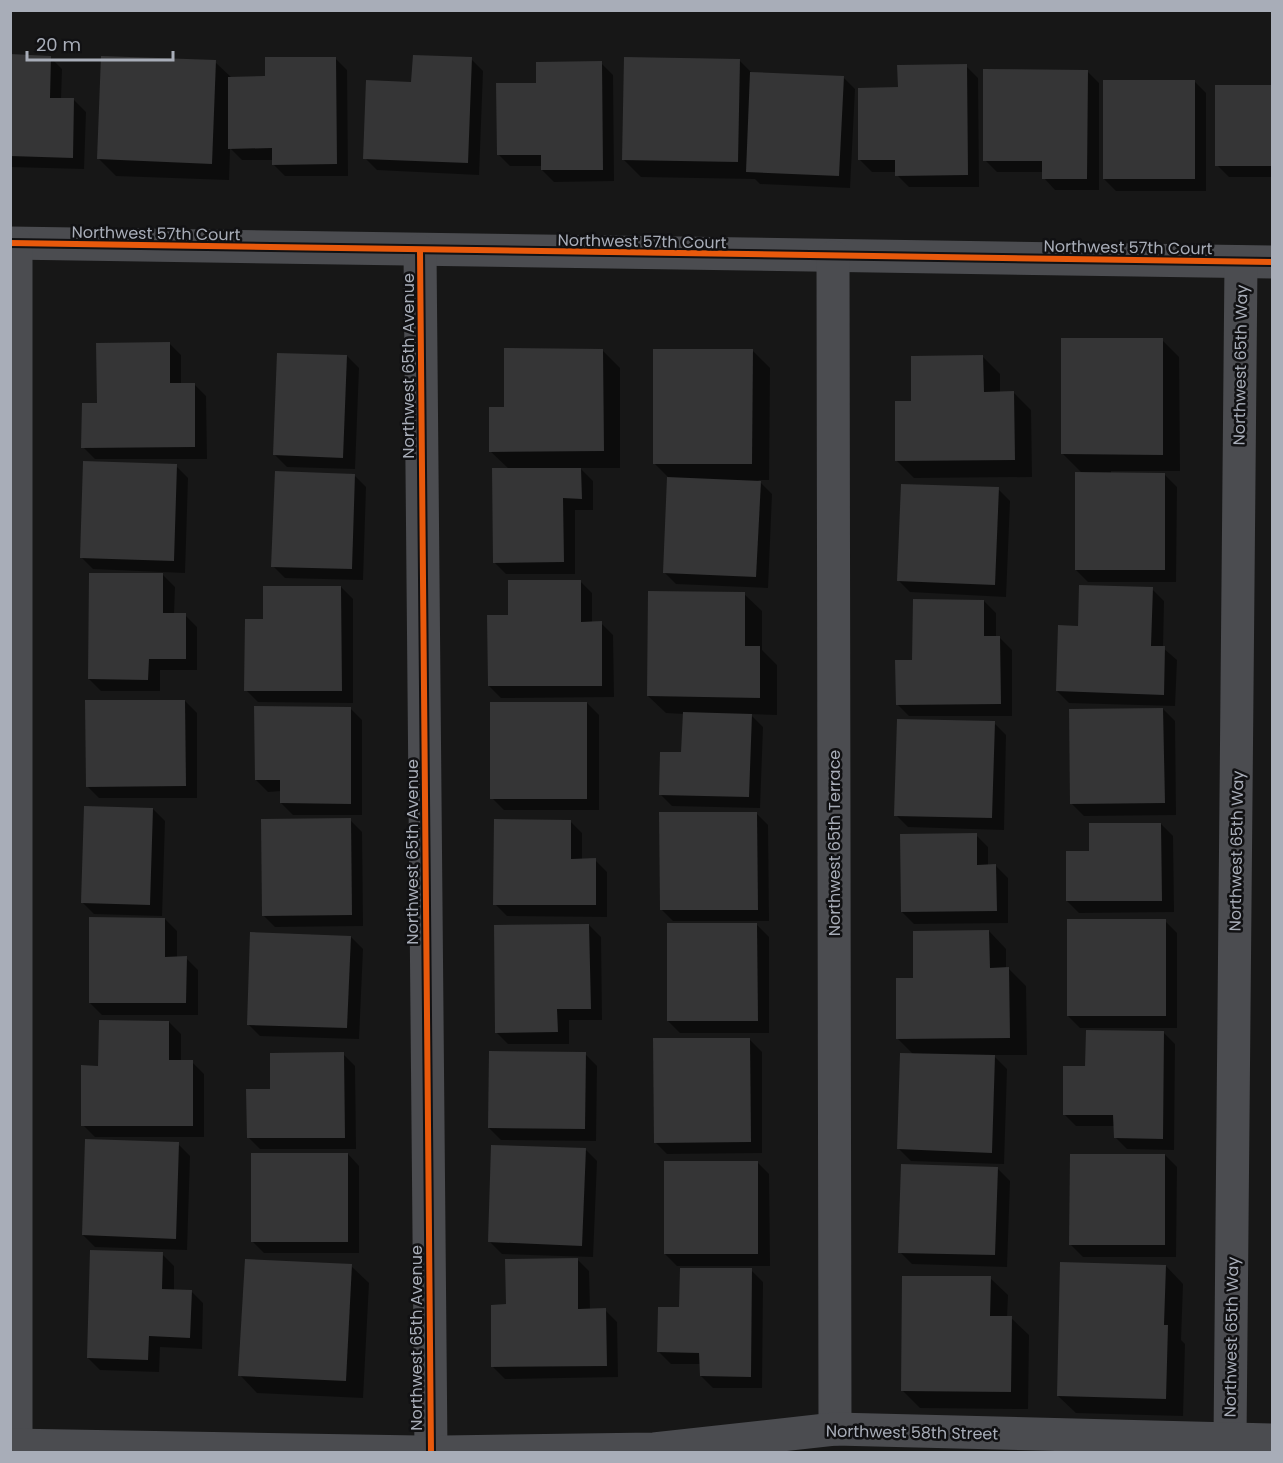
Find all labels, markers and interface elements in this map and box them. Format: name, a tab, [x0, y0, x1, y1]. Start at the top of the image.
scale bar	[27, 24, 172, 62]
text: 20 m	[36, 32, 81, 57]
street label: Northwest 57th Court	[71, 221, 241, 246]
street label: Northwest 57th Court	[557, 229, 727, 254]
street label: Northwest 57th Court	[1043, 235, 1213, 260]
street label: Northwest 65th Avenue	[397, 273, 420, 459]
street label: Northwest 65th Way	[1228, 284, 1253, 446]
street label: Northwest 65th Terrace	[823, 750, 846, 936]
street label: Northwest 65th Avenue	[401, 759, 424, 945]
street label: Northwest 65th Way	[1224, 770, 1249, 932]
street label: Northwest 65th Avenue	[405, 1245, 428, 1431]
street label: Northwest 65th Way	[1219, 1256, 1244, 1418]
street label: Northwest 58th Street	[826, 1419, 999, 1446]

